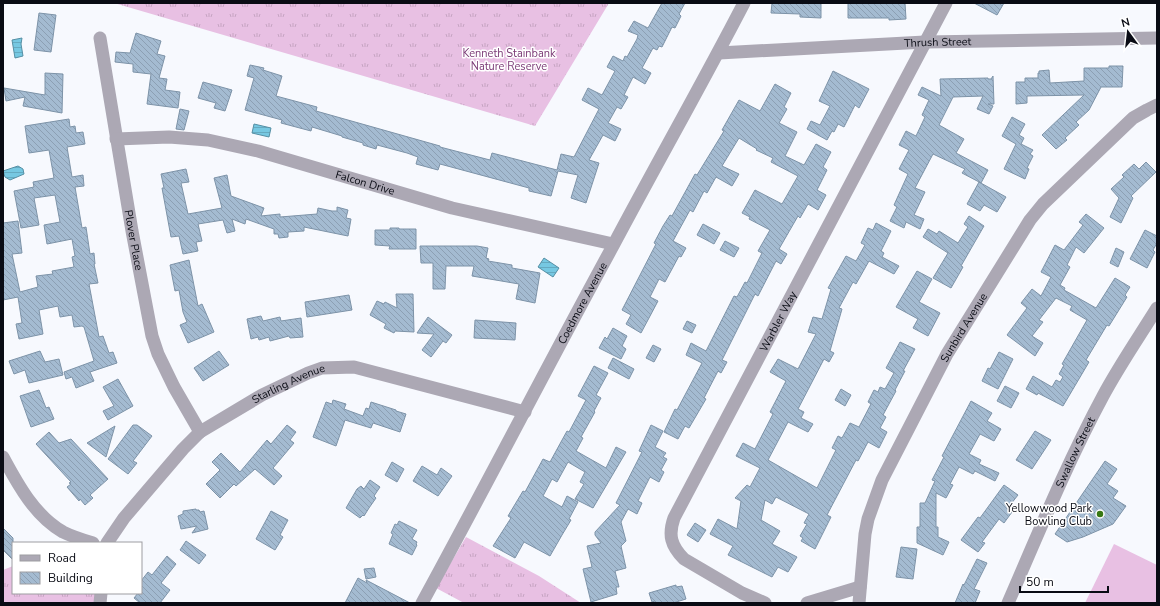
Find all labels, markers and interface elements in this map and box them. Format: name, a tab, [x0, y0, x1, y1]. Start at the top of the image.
north arrow	[1108, 12, 1148, 52]
text: N	[1120, 15, 1131, 31]
street label: Thrush Street	[904, 34, 972, 51]
park label: Kenneth Stainbank Nature Reserve	[462, 46, 556, 74]
street label: Falcon Drive	[334, 167, 397, 199]
street label: Plover Place	[121, 209, 146, 272]
street label: Coedmore Avenue	[554, 260, 611, 347]
street label: Warbler Way	[756, 288, 801, 354]
street label: Sunbird Avenue	[937, 290, 991, 365]
street label: Starling Avenue	[249, 361, 327, 407]
street label: Swallow Street	[1052, 415, 1099, 490]
place label: Yellowwood Park Bowling Club	[1005, 501, 1092, 529]
marker: Yellowwood Park Bowling Club	[1095, 509, 1105, 519]
legend	[12, 542, 142, 594]
text: Road	[48, 550, 76, 566]
scale bar	[1020, 568, 1108, 594]
text: Building	[48, 570, 93, 586]
text: 50 m	[1026, 574, 1054, 590]

